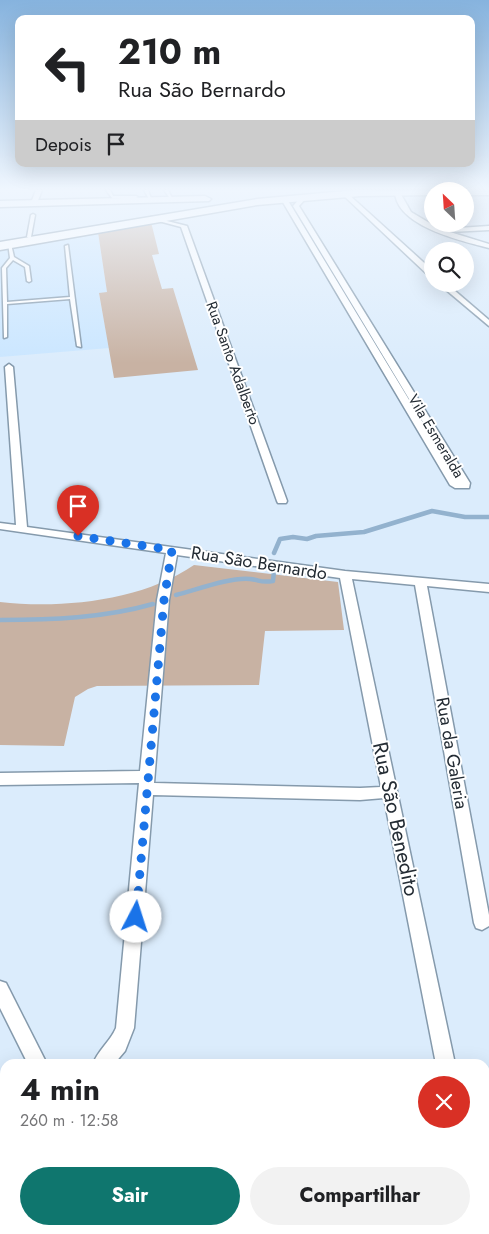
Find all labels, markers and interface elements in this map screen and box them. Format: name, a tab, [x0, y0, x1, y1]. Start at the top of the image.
text: 210 m	[118, 27, 221, 77]
icon: left	[35, 35, 100, 100]
text: Rua São Bernardo	[118, 73, 286, 105]
icon: arrive	[102, 130, 130, 158]
text: Depois	[35, 131, 92, 158]
north arrow	[424, 182, 474, 232]
map controls	[424, 182, 474, 292]
button: search	[424, 242, 474, 292]
street label: Rua Santo Adalberto	[200, 298, 266, 428]
street label: Vila Esmeralda	[402, 390, 470, 482]
pin	[57, 485, 99, 536]
icon: arrive	[64, 492, 92, 520]
street label: Rua São Bernardo	[189, 539, 329, 587]
street label: Rua da Galeria	[429, 695, 475, 811]
street label: Rua São Benedito	[365, 739, 427, 899]
position arrow	[109, 890, 161, 942]
text: 4 min	[20, 1068, 100, 1111]
button: close	[418, 1076, 470, 1128]
text: 260 m · 12:58	[20, 1109, 118, 1132]
button: Sair	[20, 1167, 240, 1225]
button: Compartilhar	[250, 1167, 470, 1225]

